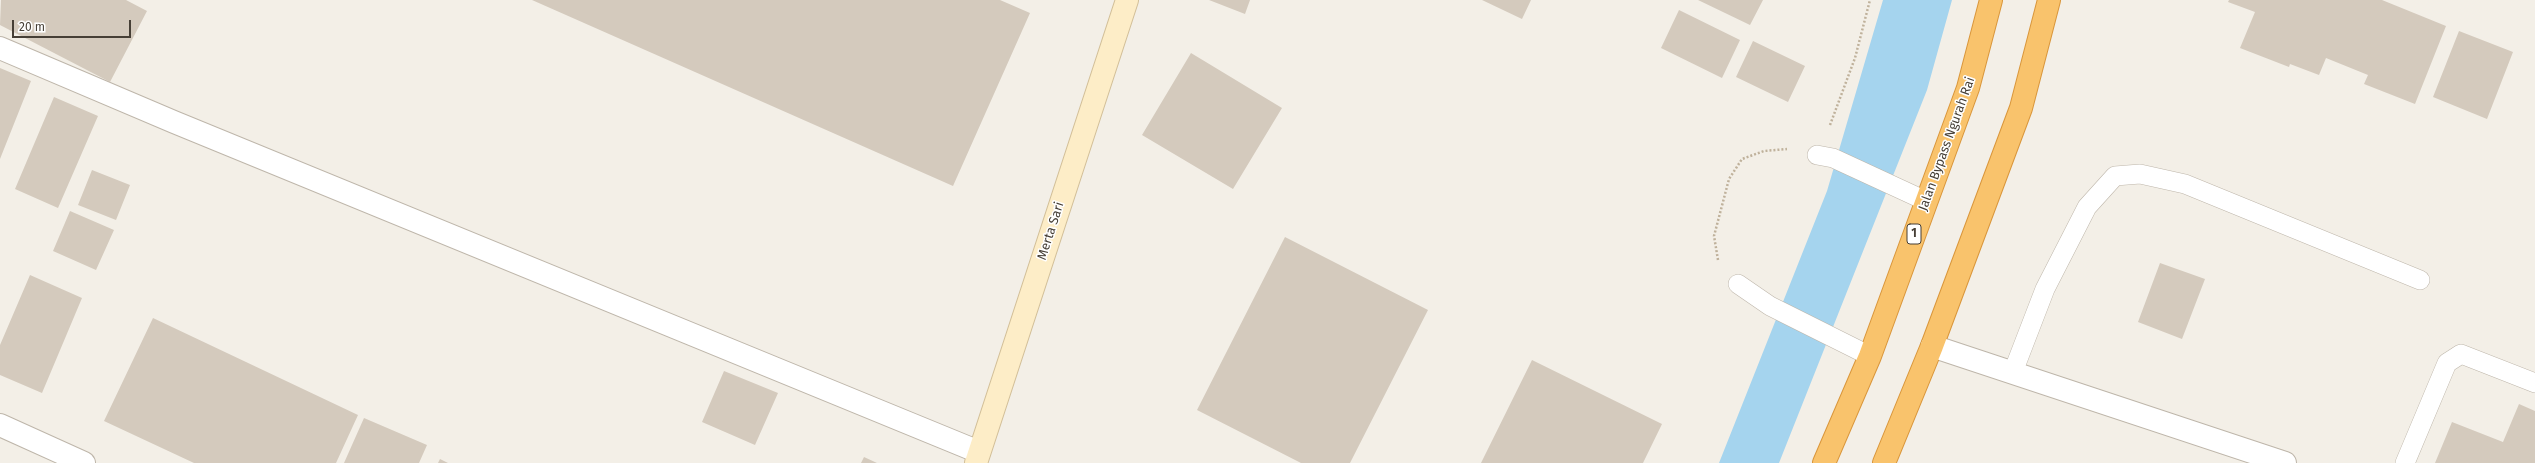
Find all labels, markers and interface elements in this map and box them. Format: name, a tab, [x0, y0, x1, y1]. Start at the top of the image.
scale bar	[14, 12, 133, 38]
text: 20 m	[19, 20, 45, 34]
street label: Jalan Bypass Ngurah Rai	[1916, 75, 1978, 213]
street label: Merta Sari	[1034, 200, 1068, 262]
road number: 1	[1907, 224, 1921, 244]

